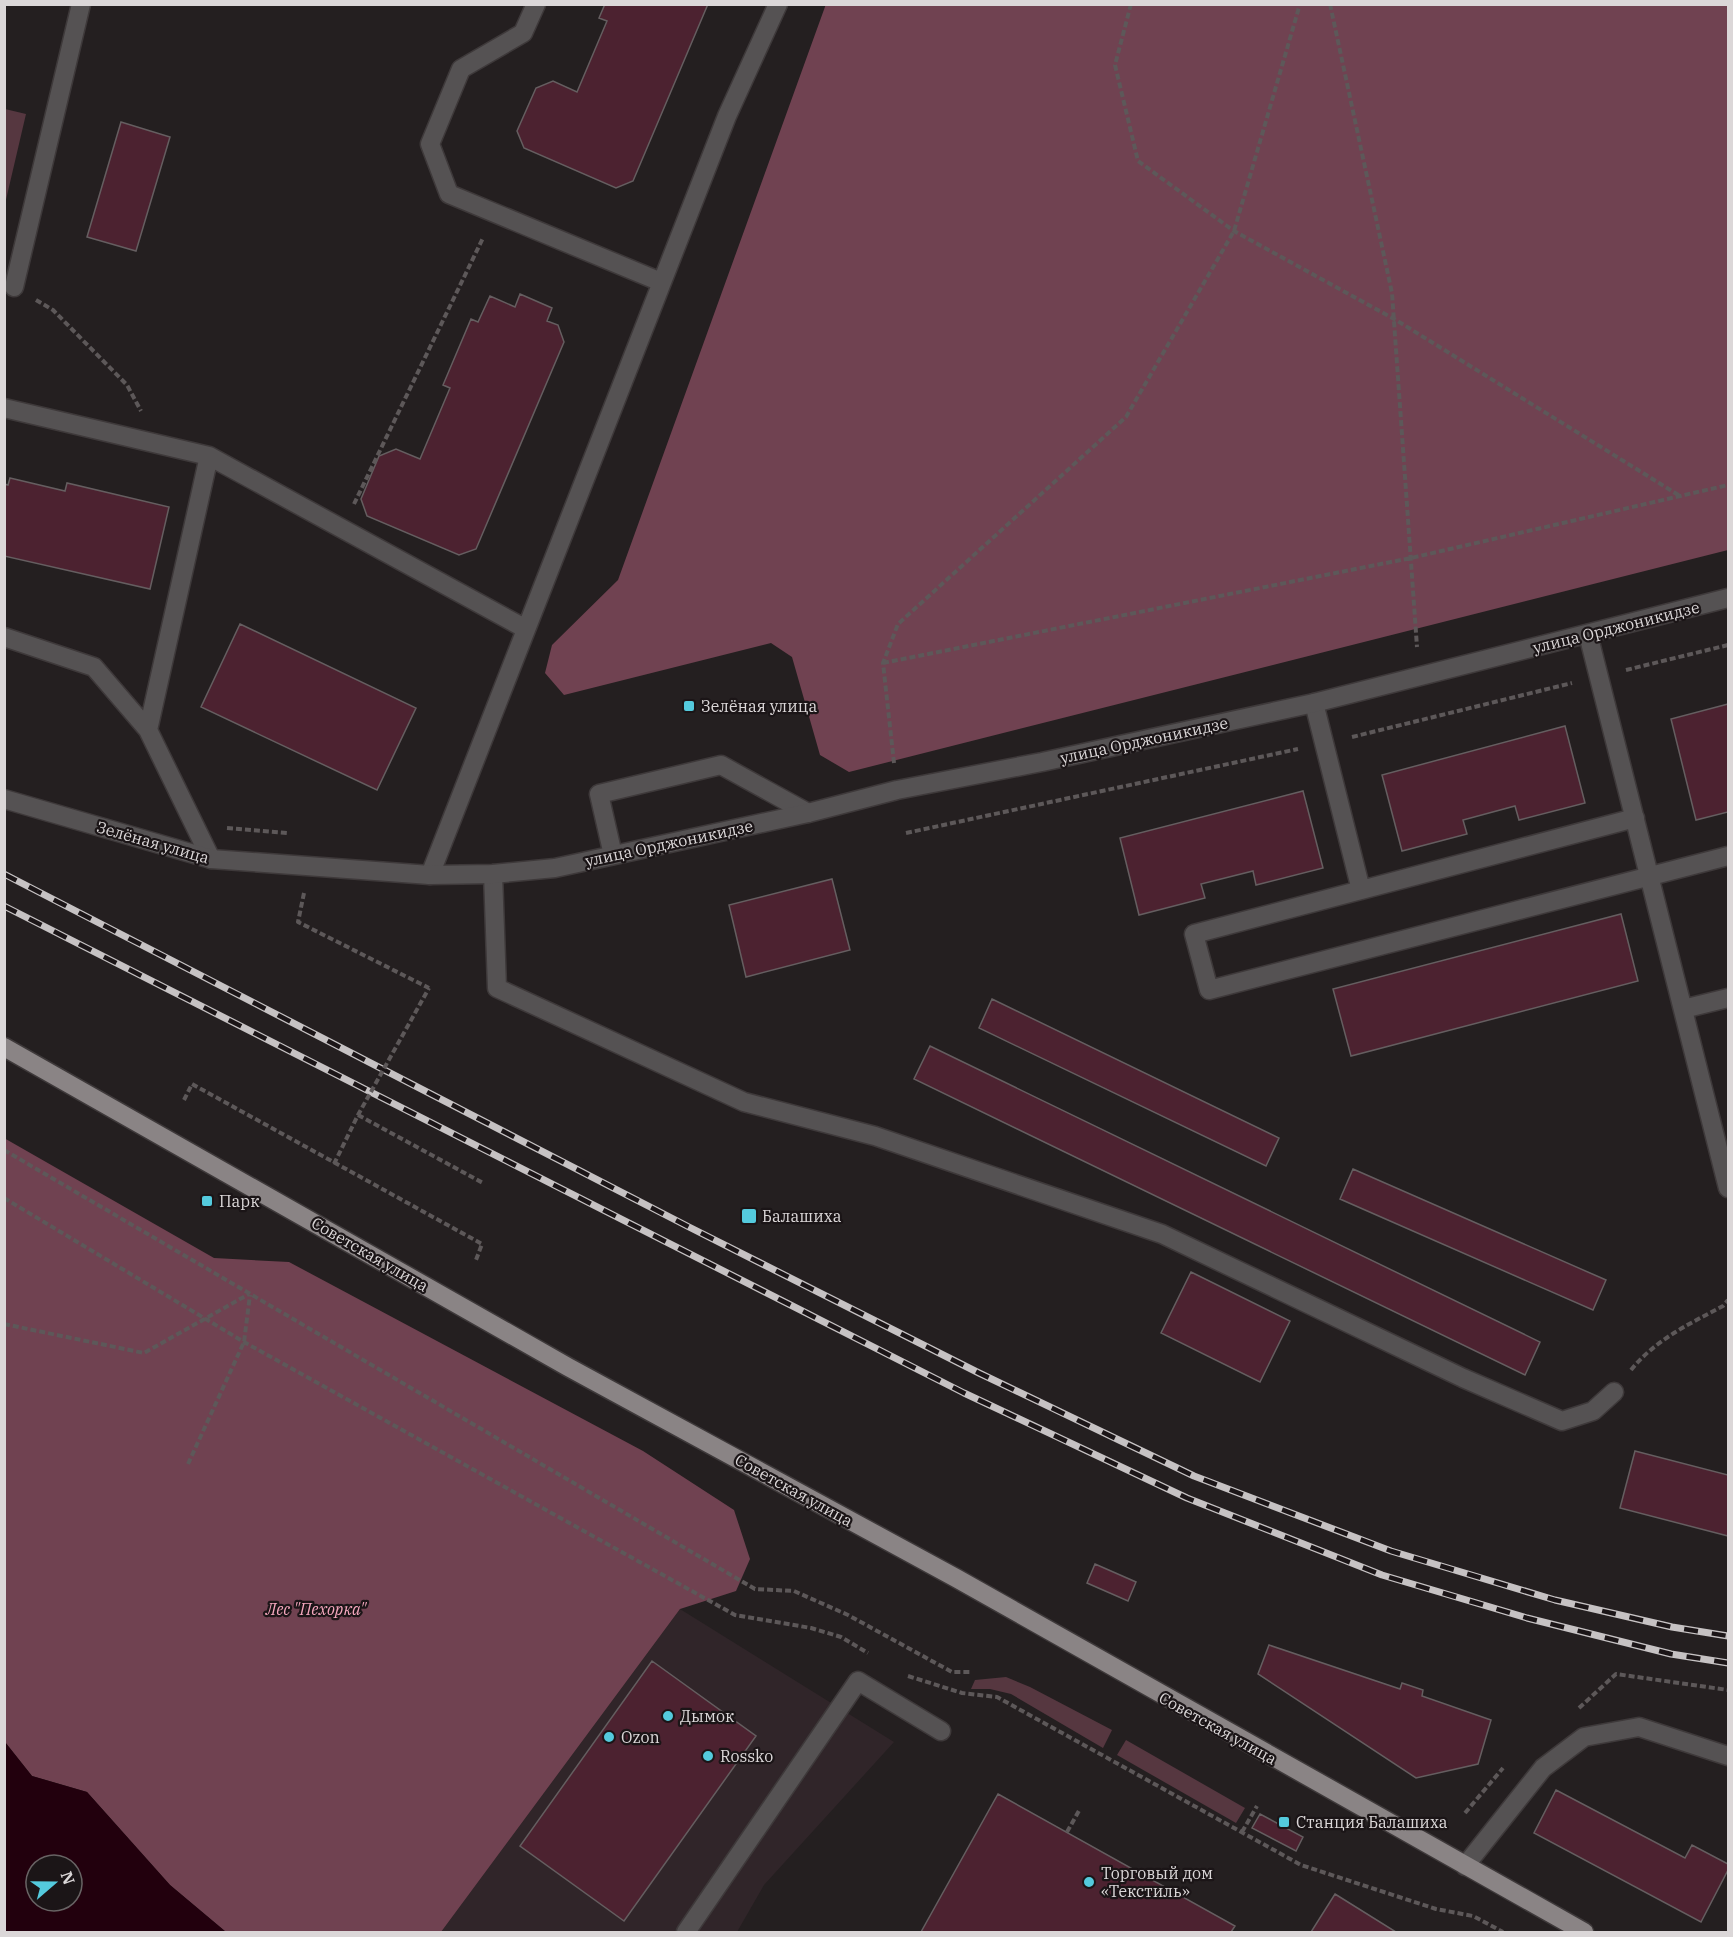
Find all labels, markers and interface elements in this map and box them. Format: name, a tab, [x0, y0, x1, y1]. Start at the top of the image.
street label: улица Орджоникидзе	[1531, 597, 1701, 657]
place label: Зелёная улица	[701, 696, 817, 716]
marker: Зелёная улица	[682, 699, 696, 713]
street label: улица Орджоникидзе	[1058, 712, 1230, 768]
street label: улица Орджоникидзе	[583, 815, 755, 871]
street label: Зелёная улица	[94, 816, 212, 868]
place label: Парк	[219, 1191, 260, 1211]
marker: Парк	[200, 1194, 214, 1208]
place label: Балашиха	[762, 1206, 842, 1226]
marker: Балашиха	[740, 1207, 758, 1225]
street label: Советская улица	[308, 1212, 432, 1296]
street label: Советская улица	[731, 1449, 857, 1531]
park label: Лес "Пехорка"	[265, 1599, 368, 1619]
street label: Советская улица	[1155, 1687, 1281, 1769]
place label: Дымок	[680, 1706, 735, 1726]
marker: Дымок	[661, 1709, 675, 1723]
place label: Ozon	[621, 1727, 660, 1747]
marker: Ozon	[602, 1730, 616, 1744]
place label: Rossko	[720, 1746, 773, 1766]
marker: Rossko	[701, 1749, 715, 1763]
place label: Станция Балашиха	[1296, 1812, 1448, 1832]
marker: Станция Балашиха	[1277, 1815, 1291, 1829]
north arrow	[24, 1853, 84, 1913]
place label: Торговый дом «Текстиль»	[1101, 1863, 1213, 1901]
text: N	[57, 1869, 80, 1887]
marker: Торговый дом «Текстиль»	[1082, 1875, 1096, 1889]

